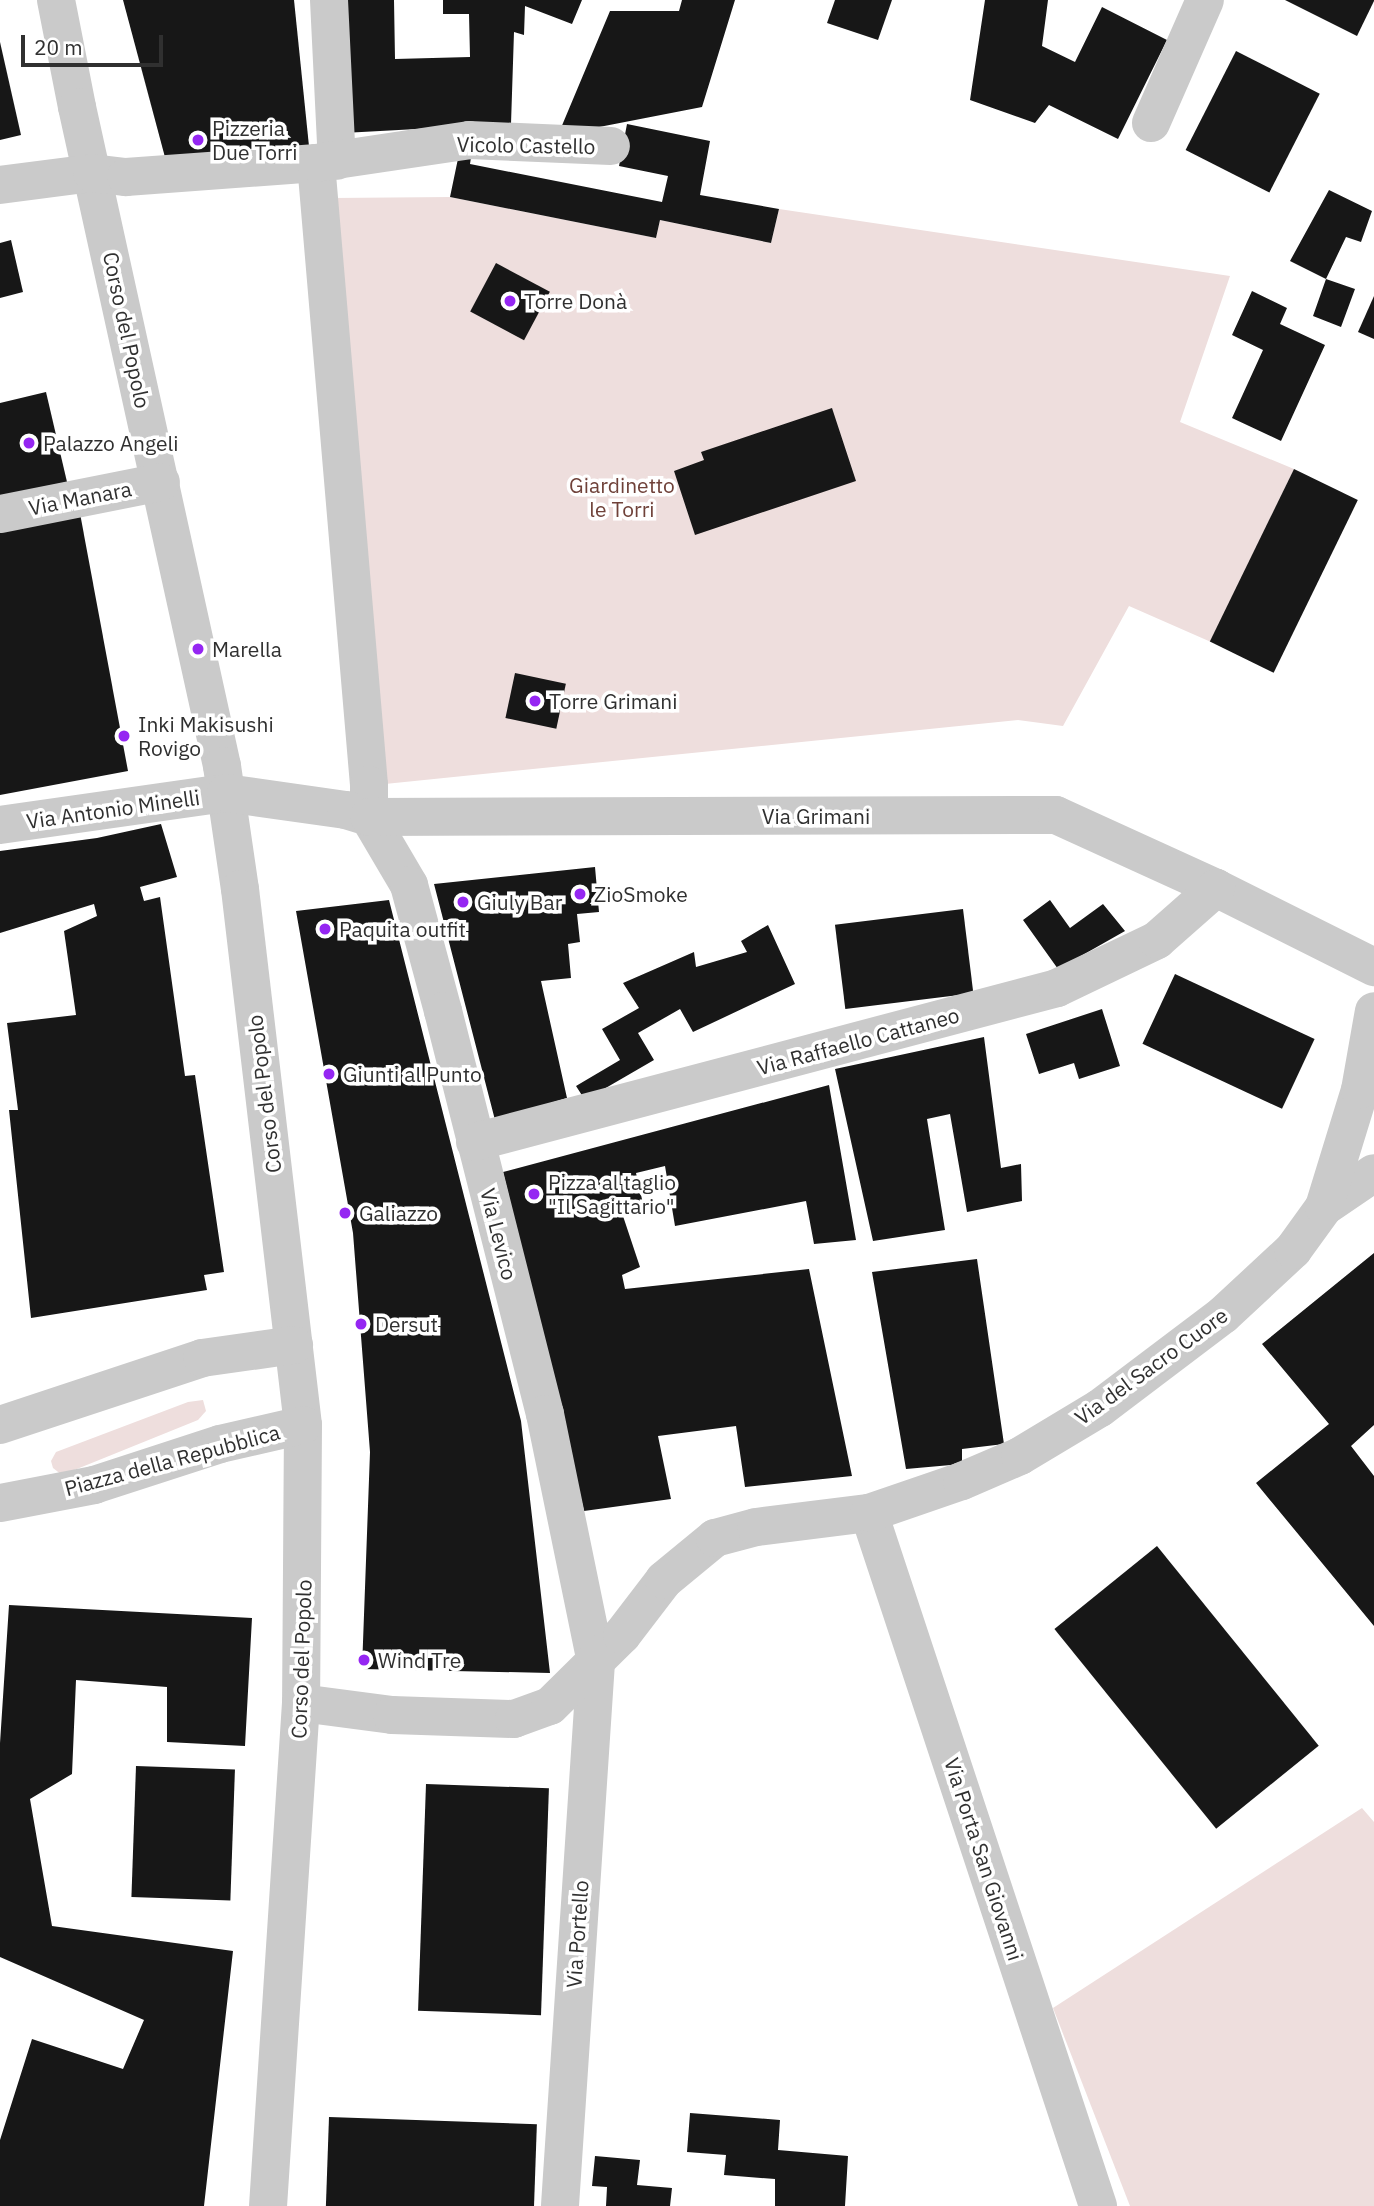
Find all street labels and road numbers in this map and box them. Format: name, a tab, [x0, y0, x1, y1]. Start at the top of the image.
street label: Vicolo Castello	[456, 131, 596, 159]
street label: Corso del Popolo	[98, 249, 156, 411]
street label: Via Manara	[26, 476, 134, 520]
street label: Via Antonio Minelli	[25, 784, 201, 834]
street label: Via Grimani	[762, 803, 870, 829]
street label: Via Raffaello Cattaneo	[754, 1002, 962, 1080]
street label: Corso del Popolo	[242, 1013, 286, 1175]
street label: Via Levico	[475, 1186, 523, 1282]
street label: Via del Sacro Cuore	[1070, 1302, 1232, 1430]
street label: Piazza della Repubblica	[62, 1419, 282, 1501]
street label: Corso del Popolo	[286, 1579, 316, 1739]
street label: Via Porta San Giovanni	[939, 1754, 1029, 1964]
street label: Via Portello	[561, 1879, 593, 1989]

